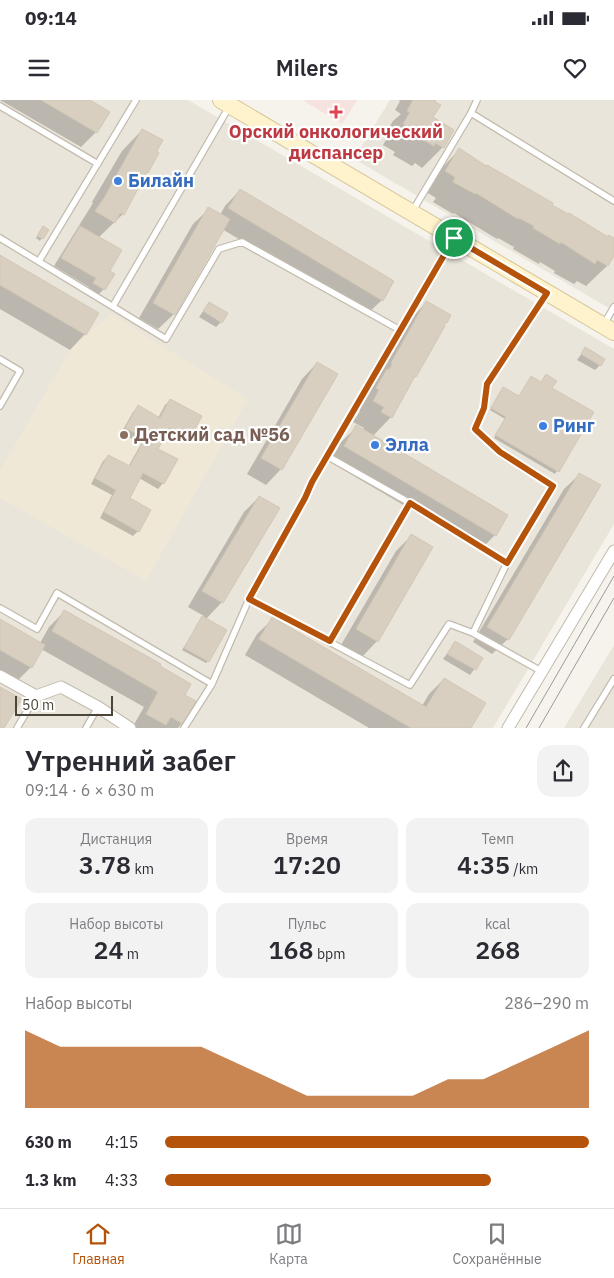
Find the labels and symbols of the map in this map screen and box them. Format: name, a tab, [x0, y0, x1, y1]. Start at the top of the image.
marker: Орский онкологический диспансер	[329, 105, 343, 119]
place label: Орский онкологический диспансер	[229, 120, 443, 164]
place label: Билайн	[128, 169, 194, 192]
marker: Билайн	[112, 175, 124, 187]
pin	[433, 217, 475, 259]
place label: Ринг	[553, 414, 595, 437]
marker: Ринг	[537, 420, 549, 432]
place label: Детский сад №56	[134, 423, 290, 446]
marker: Детский сад №56	[118, 429, 130, 441]
place label: Элла	[385, 433, 429, 456]
marker: Элла	[369, 439, 381, 451]
scale bar	[15, 693, 112, 716]

